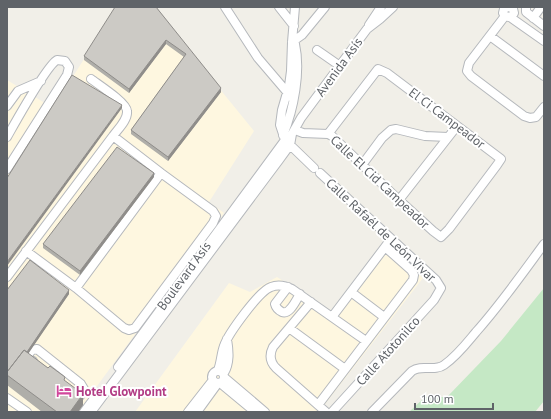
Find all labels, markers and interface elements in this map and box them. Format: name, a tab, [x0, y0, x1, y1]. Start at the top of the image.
street label: Avenida Asís	[312, 34, 366, 100]
street label: El Ci Campeador	[405, 84, 489, 153]
street label: Calle El Cid Campeador	[327, 132, 434, 233]
street label: Calle Rafaél de León Vivar	[322, 175, 440, 286]
street label: Boulevard Asís	[153, 238, 215, 314]
street label: Calle Atotonilco	[352, 313, 424, 389]
hotel icon: Hotel Glowpoint	[55, 382, 73, 400]
place label: Hotel Glowpoint	[76, 383, 167, 400]
scale bar	[415, 385, 493, 411]
text: 100 m	[421, 391, 454, 406]

